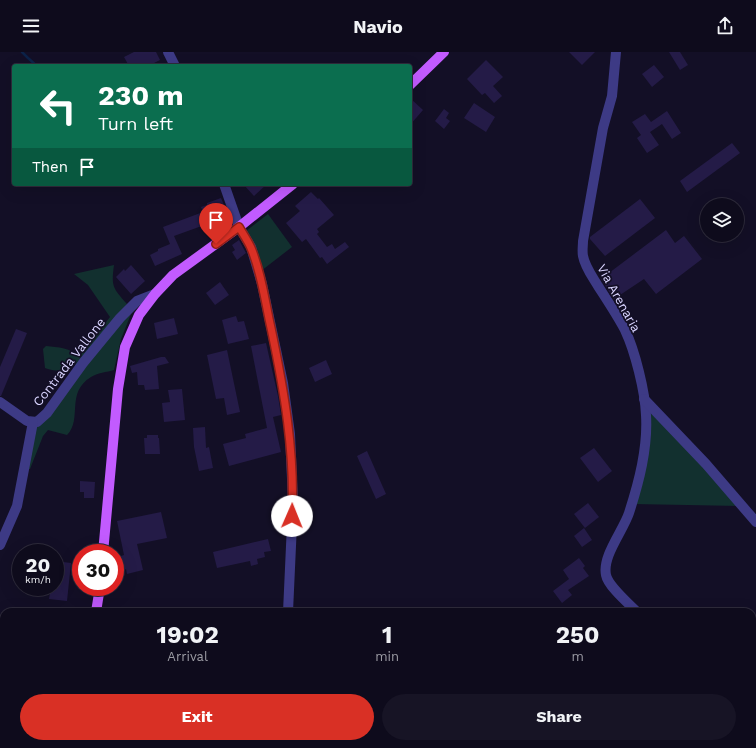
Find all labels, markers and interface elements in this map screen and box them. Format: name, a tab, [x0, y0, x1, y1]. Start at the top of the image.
icon: menu	[20, 15, 42, 37]
icon: share	[714, 15, 736, 37]
text: Navio	[353, 16, 403, 37]
text: 230 m	[98, 79, 184, 112]
icon: left	[32, 80, 84, 132]
text: Turn left	[98, 113, 173, 134]
icon: arrive	[76, 156, 98, 178]
text: Then	[32, 158, 68, 176]
map controls	[700, 198, 744, 242]
button: layers	[700, 198, 744, 242]
pin	[199, 203, 233, 244]
icon: arrive	[205, 209, 227, 231]
street label: Via Arenaria	[594, 261, 644, 335]
street label: Contrada Vallone	[30, 315, 108, 409]
position arrow	[271, 495, 313, 537]
speed limit sign: 30	[72, 544, 124, 596]
text: 20	[26, 553, 50, 577]
text: km/h	[25, 574, 51, 585]
text: 19:02	[157, 621, 219, 649]
text: 1	[382, 621, 392, 649]
text: 250	[556, 621, 599, 649]
text: Arrival	[167, 649, 208, 664]
text: min	[375, 649, 399, 664]
text: m	[571, 649, 584, 664]
button: Exit	[20, 694, 374, 740]
button: Share	[382, 694, 736, 740]

